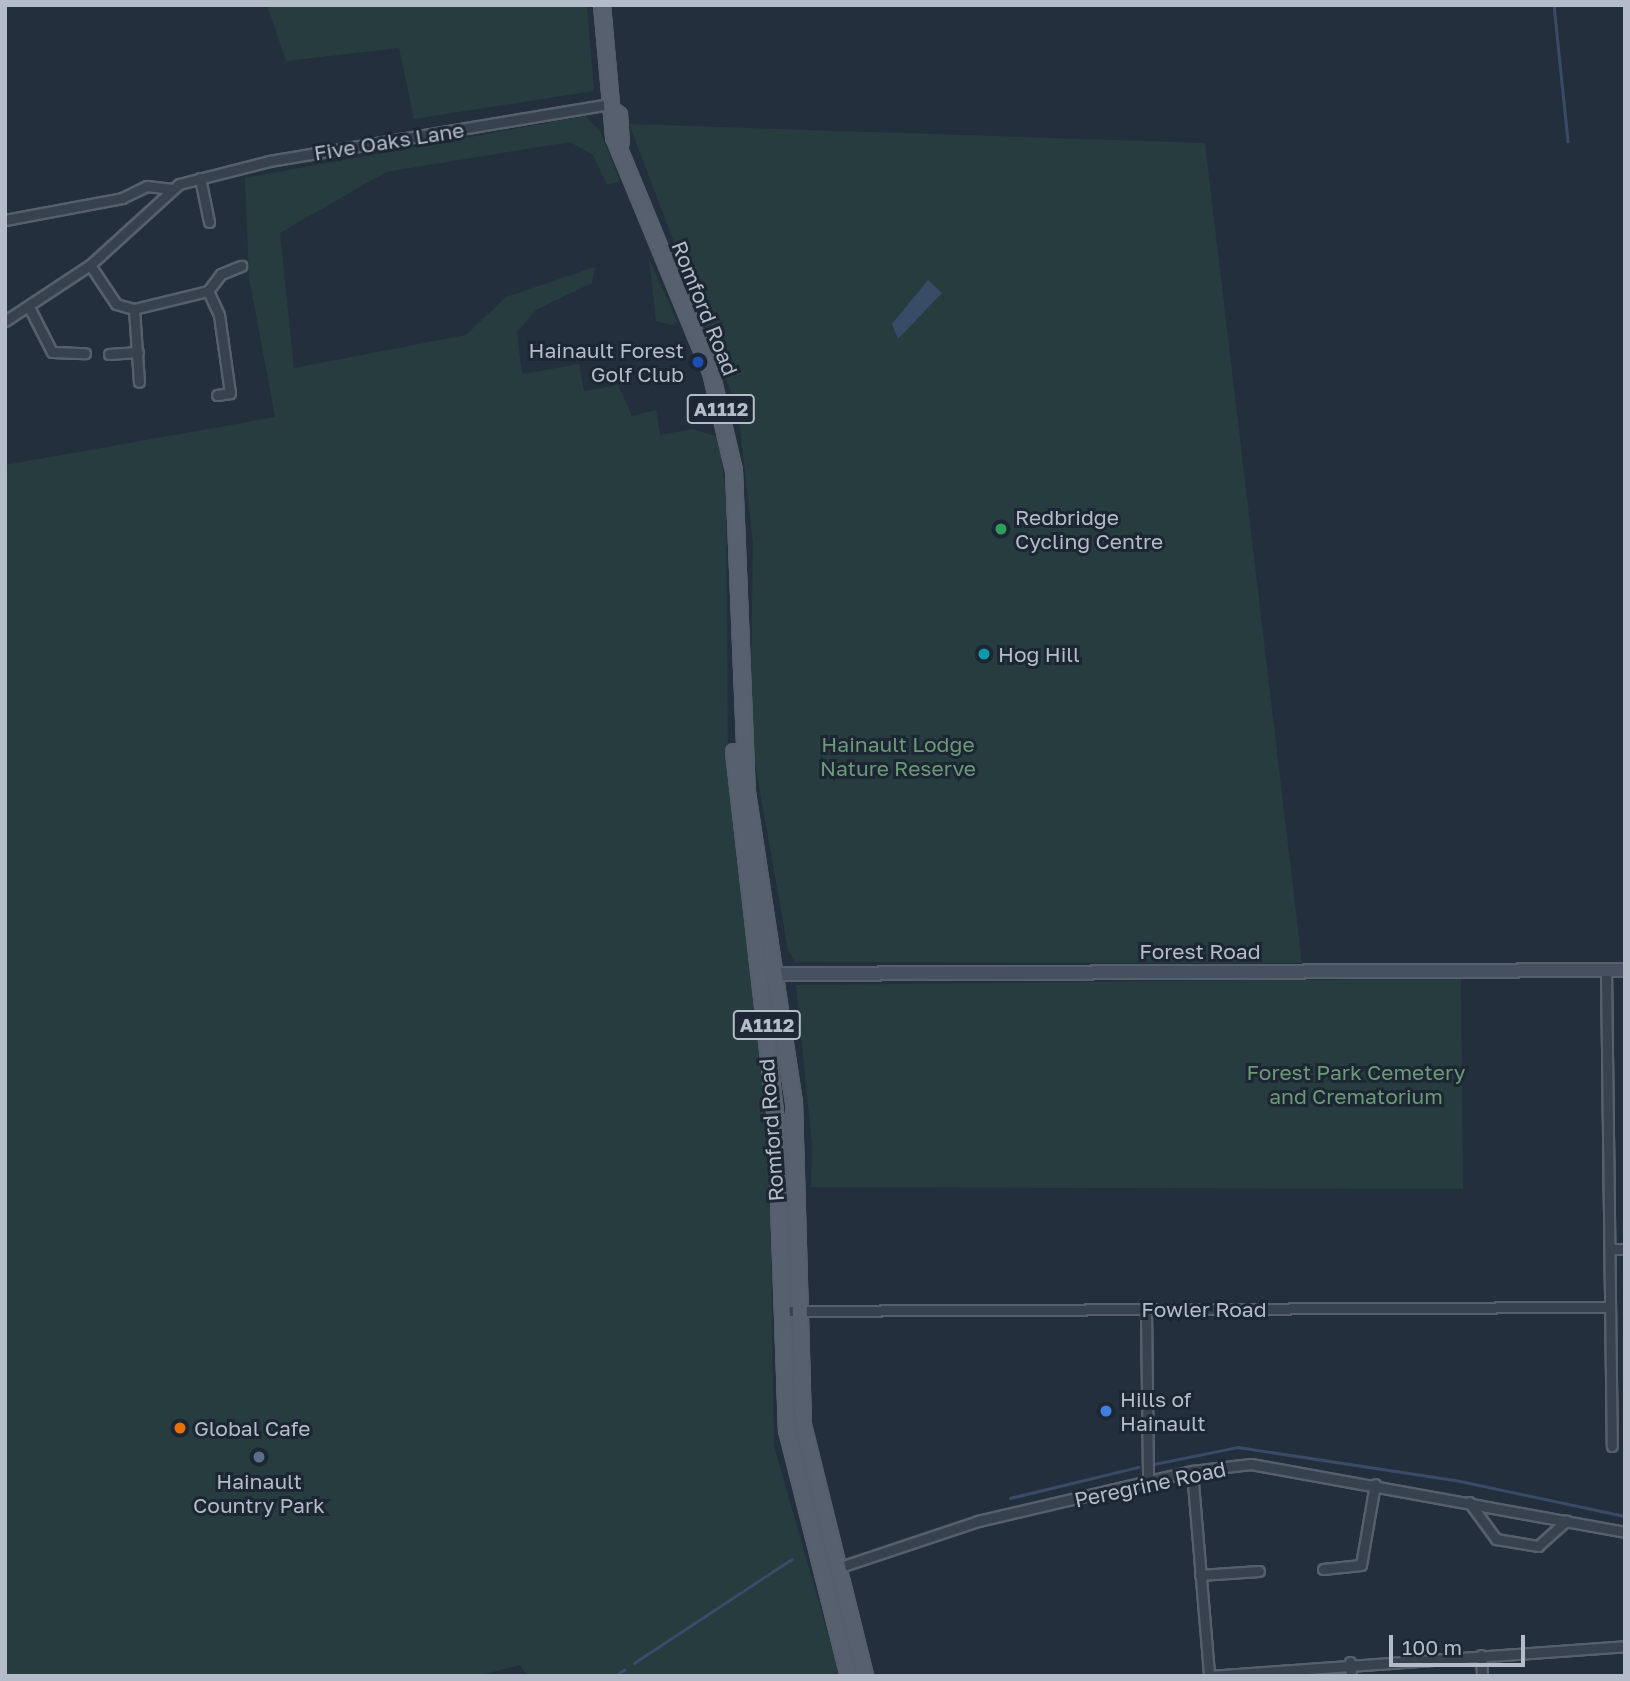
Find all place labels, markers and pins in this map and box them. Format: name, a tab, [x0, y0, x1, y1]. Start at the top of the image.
place label: Hainault Forest Golf Club	[529, 337, 684, 387]
marker: Hainault Forest Golf Club	[690, 354, 706, 370]
place label: Redbridge Cycling Centre	[1015, 504, 1163, 554]
marker: Redbridge Cycling Centre	[993, 521, 1009, 537]
place label: Hog Hill	[998, 641, 1080, 667]
marker: Hog Hill	[976, 646, 992, 662]
place label: Hills of Hainault	[1120, 1386, 1206, 1436]
marker: Hills of Hainault	[1098, 1403, 1114, 1419]
place label: Global Cafe	[194, 1415, 310, 1441]
marker: Global Cafe	[172, 1420, 188, 1436]
marker: Hainault Country Park	[251, 1449, 267, 1465]
place label: Hainault Country Park	[193, 1468, 325, 1518]

